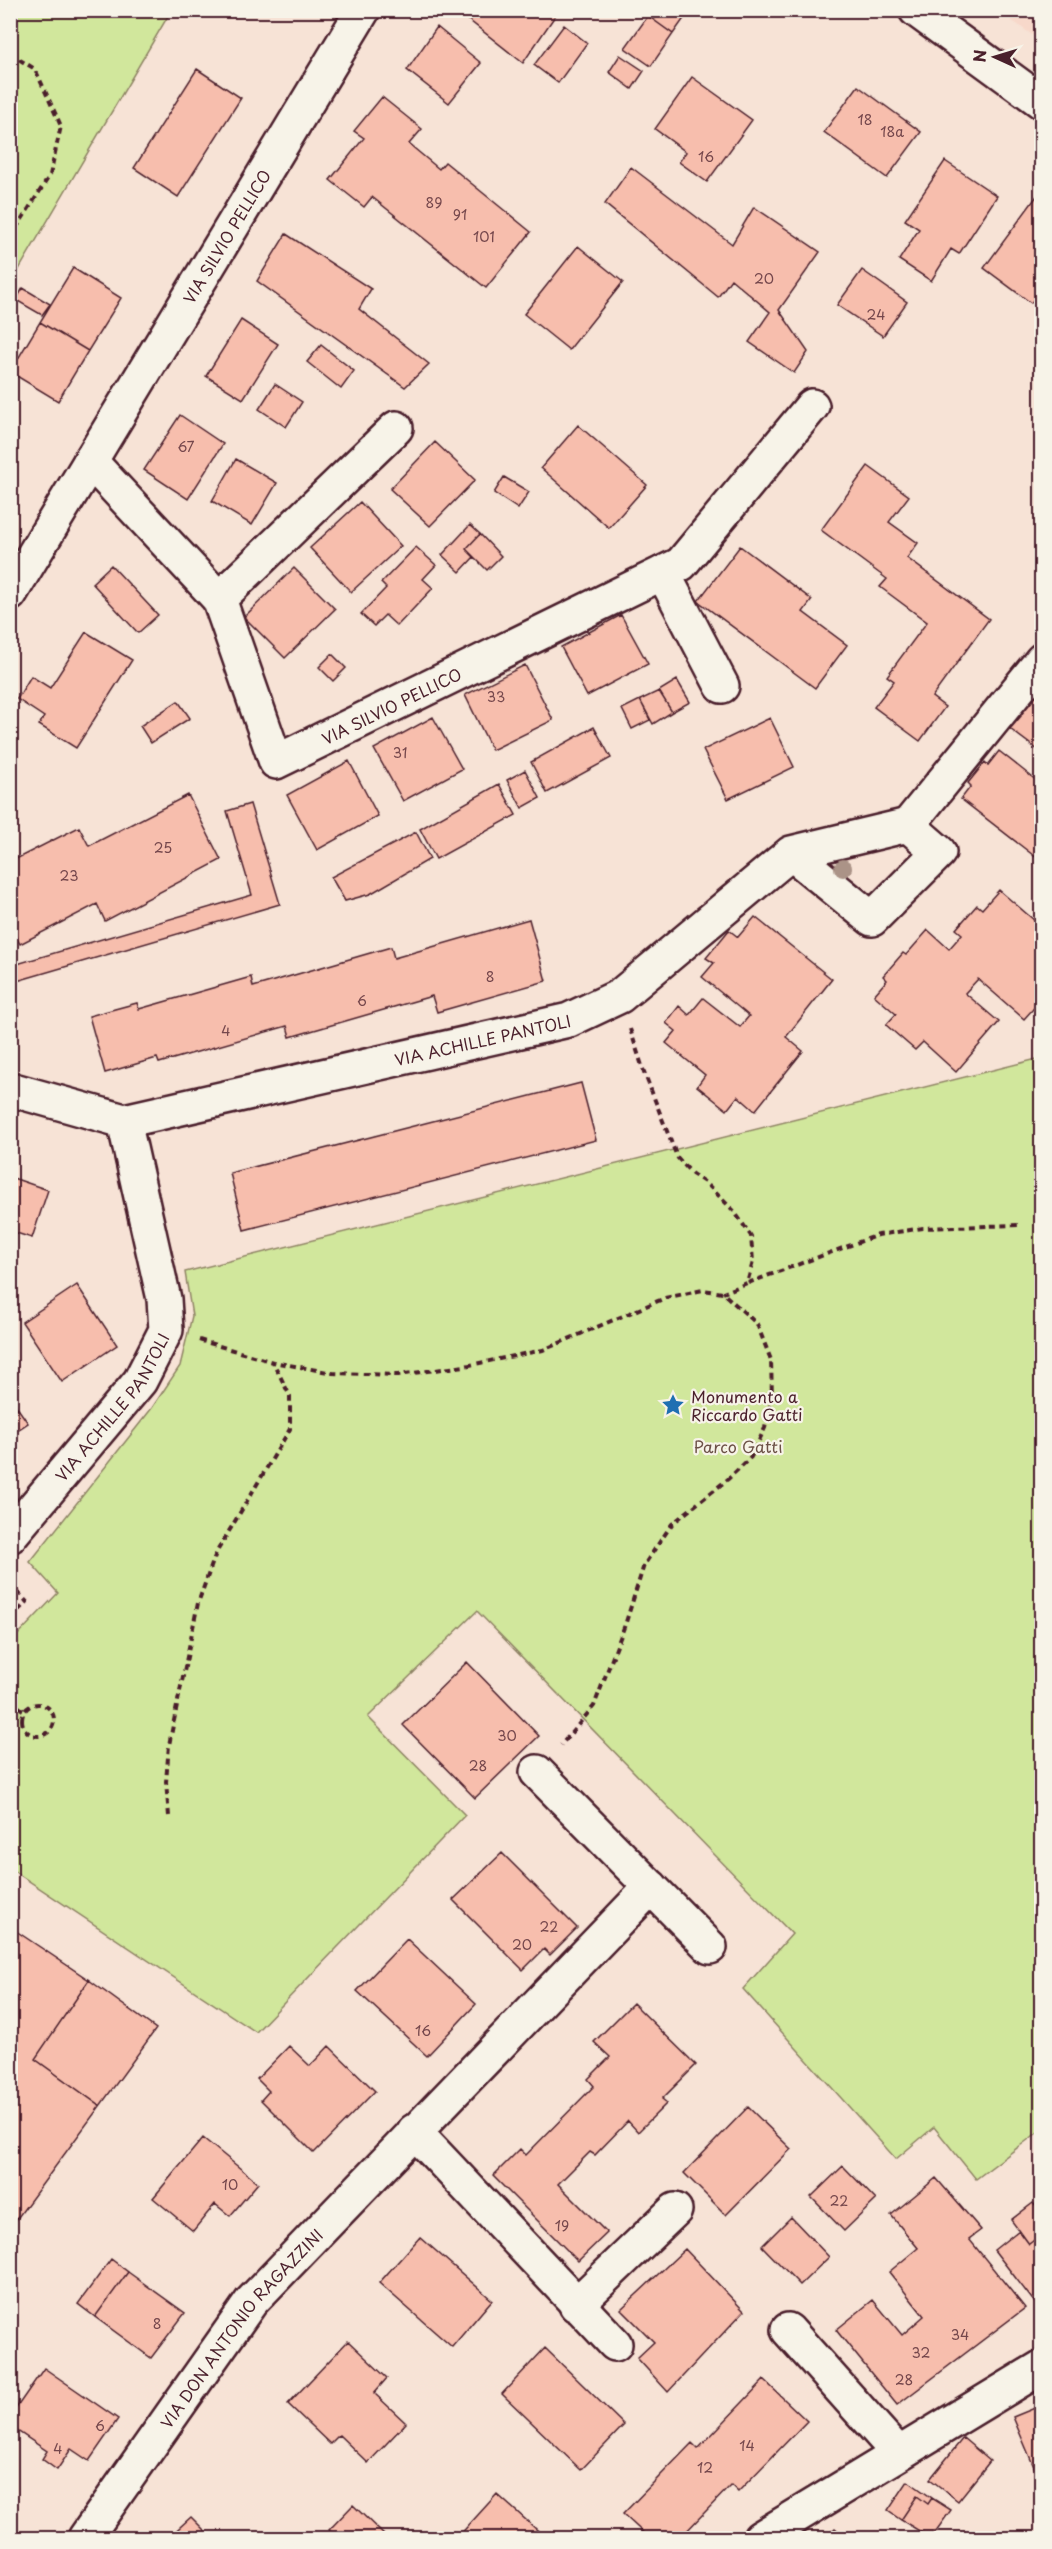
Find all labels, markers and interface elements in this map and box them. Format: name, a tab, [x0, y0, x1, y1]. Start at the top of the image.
north arrow	[965, 27, 1025, 87]
text: N	[967, 49, 991, 63]
house number: 18	[857, 109, 873, 130]
house number: 18a	[880, 121, 904, 142]
house number: 16	[698, 146, 714, 167]
street label: VIA SILVIO PELLICO	[176, 165, 276, 308]
house number: 89	[426, 192, 442, 213]
house number: 91	[453, 204, 467, 225]
house number: 101	[473, 226, 495, 247]
house number: 20	[754, 268, 774, 289]
house number: 24	[867, 304, 885, 325]
house number: 67	[177, 436, 195, 457]
street label: VIA SILVIO PELLICO	[317, 661, 465, 750]
house number: 33	[487, 686, 505, 707]
house number: 31	[393, 742, 407, 763]
house number: 25	[154, 837, 172, 858]
house number: 23	[60, 865, 78, 886]
house number: 8	[486, 966, 494, 987]
house number: 6	[357, 990, 367, 1011]
street label: VIA ACHILLE PANTOLI	[392, 1008, 573, 1071]
house number: 4	[221, 1020, 231, 1041]
street label: VIA ACHILLE PANTOLI	[49, 1329, 175, 1486]
place label: Monumento a Riccardo Gatti	[691, 1384, 803, 1426]
place icon: Monumento a Riccardo Gatti	[660, 1392, 686, 1418]
park label: Parco Gatti	[693, 1434, 783, 1458]
house number: 30	[497, 1725, 517, 1746]
house number: 28	[469, 1755, 487, 1776]
house number: 22	[540, 1916, 558, 1937]
house number: 20	[512, 1934, 532, 1955]
house number: 16	[415, 2020, 431, 2041]
house number: 10	[222, 2174, 238, 2195]
house number: 22	[830, 2190, 848, 2211]
house number: 19	[555, 2215, 569, 2236]
street label: VIA DON ANTONIO RAGAZZINI	[154, 2223, 328, 2433]
house number: 8	[153, 2313, 161, 2334]
house number: 34	[951, 2324, 969, 2345]
house number: 32	[912, 2342, 930, 2363]
house number: 28	[895, 2369, 913, 2390]
house number: 6	[95, 2415, 105, 2436]
house number: 14	[739, 2435, 755, 2456]
house number: 4	[53, 2438, 63, 2459]
house number: 12	[697, 2457, 713, 2478]

